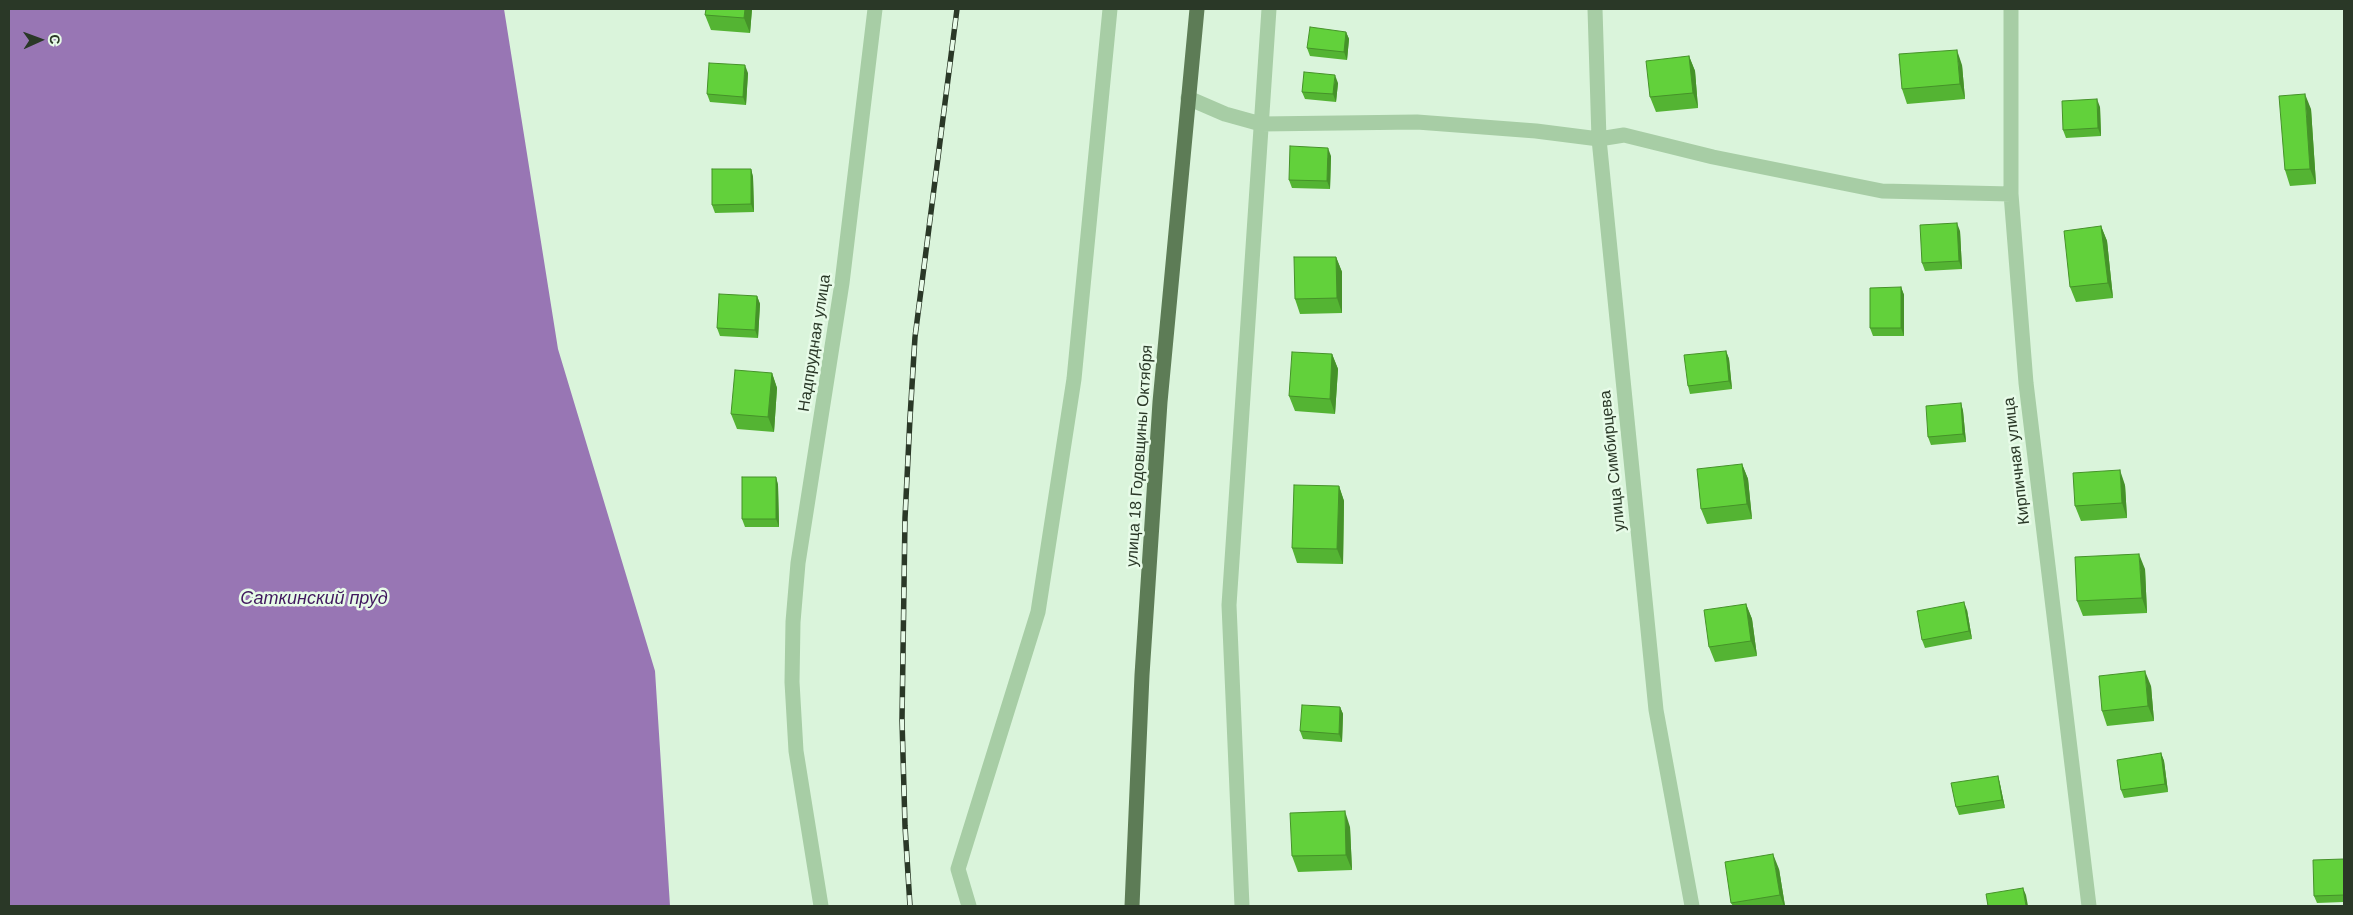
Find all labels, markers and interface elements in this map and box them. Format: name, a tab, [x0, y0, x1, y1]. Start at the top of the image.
north arrow	[15, 15, 65, 65]
text: С	[47, 34, 63, 45]
street label: Надпрудная улица	[795, 273, 835, 413]
street label: улица 18 Годовщины Октября	[1123, 344, 1157, 568]
street label: улица Симбирцева	[1596, 389, 1630, 533]
street label: Кирпичная улица	[2000, 396, 2034, 526]
water label: Саткинский пруд	[240, 588, 388, 610]

